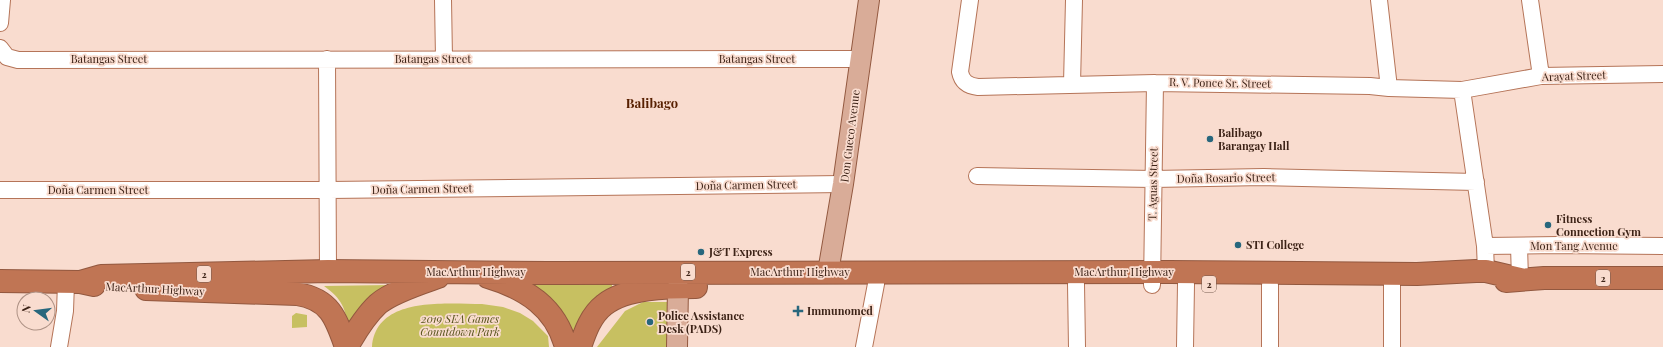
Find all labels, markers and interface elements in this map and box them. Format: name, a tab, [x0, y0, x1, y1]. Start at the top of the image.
street label: Batangas Street	[71, 51, 147, 66]
street label: Batangas Street	[395, 51, 471, 66]
street label: Batangas Street	[719, 51, 795, 66]
street label: Arayat Street	[1541, 67, 1606, 84]
street label: R. V. Ponce Sr. Street	[1169, 74, 1271, 91]
street label: Don Gueco Avenue	[836, 88, 863, 183]
district label: Balibago	[626, 94, 678, 111]
place label: Balibago Barangay Hall	[1218, 125, 1290, 153]
marker: Balibago Barangay Hall	[1205, 134, 1215, 144]
street label: T. Aguas Street	[1144, 147, 1161, 221]
street label: Doña Rosario Street	[1177, 169, 1276, 186]
street label: Doña Carmen Street	[695, 176, 797, 193]
street label: Doña Carmen Street	[371, 180, 473, 197]
street label: Doña Carmen Street	[48, 182, 148, 197]
place label: Fitness Connection Gym	[1556, 211, 1641, 239]
marker: Fitness Connection Gym	[1543, 220, 1553, 230]
place label: STI College	[1246, 237, 1305, 252]
street label: Mon Tang Avenue	[1530, 238, 1618, 253]
marker: STI College	[1233, 240, 1243, 250]
place label: J&T Express	[708, 244, 773, 259]
marker: J&T Express	[696, 247, 706, 257]
street label: MacArthur Highway	[426, 264, 526, 279]
road number: 2	[681, 264, 695, 280]
street label: MacArthur Highway	[750, 264, 850, 279]
street label: MacArthur Highway	[1074, 264, 1174, 279]
road number: 2	[197, 266, 211, 282]
road number: 2	[1596, 270, 1610, 286]
road number: 2	[1202, 276, 1216, 292]
street label: MacArthur Highway	[105, 278, 206, 299]
north arrow	[16, 291, 56, 331]
text: N	[18, 303, 34, 314]
place label: Immunomed	[807, 303, 873, 318]
marker: Immunomed	[792, 305, 804, 317]
place label: Police Assistance Desk (PADS)	[658, 308, 745, 336]
park label: 2019 SEA Games Countdown Park	[420, 311, 500, 339]
marker: Police Assistance Desk (PADS)	[645, 317, 655, 327]

